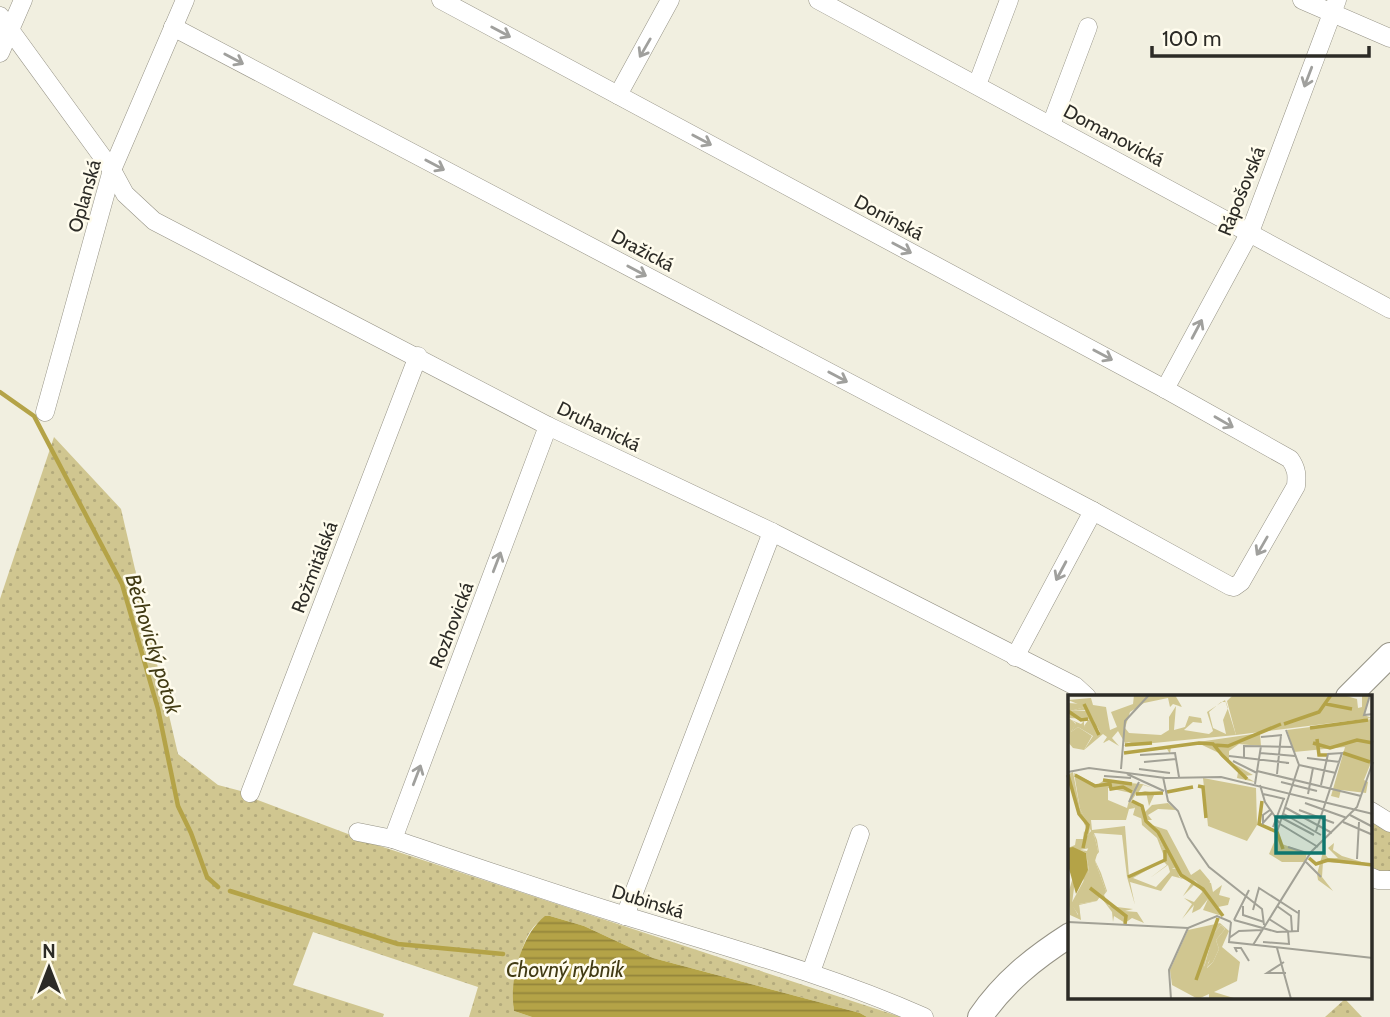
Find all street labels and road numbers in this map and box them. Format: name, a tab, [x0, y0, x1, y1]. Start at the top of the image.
street label: Domanovická	[1060, 99, 1168, 172]
street label: Rápošovská	[1213, 143, 1270, 239]
street label: Oplanská	[63, 157, 106, 235]
street label: Donínská	[850, 190, 927, 245]
street label: Dražická	[607, 224, 678, 277]
street label: Druhanická	[553, 396, 644, 456]
street label: Rožmitálská	[286, 518, 342, 616]
street label: Rozhovická	[425, 579, 478, 672]
street label: Dubinská	[609, 880, 687, 923]

